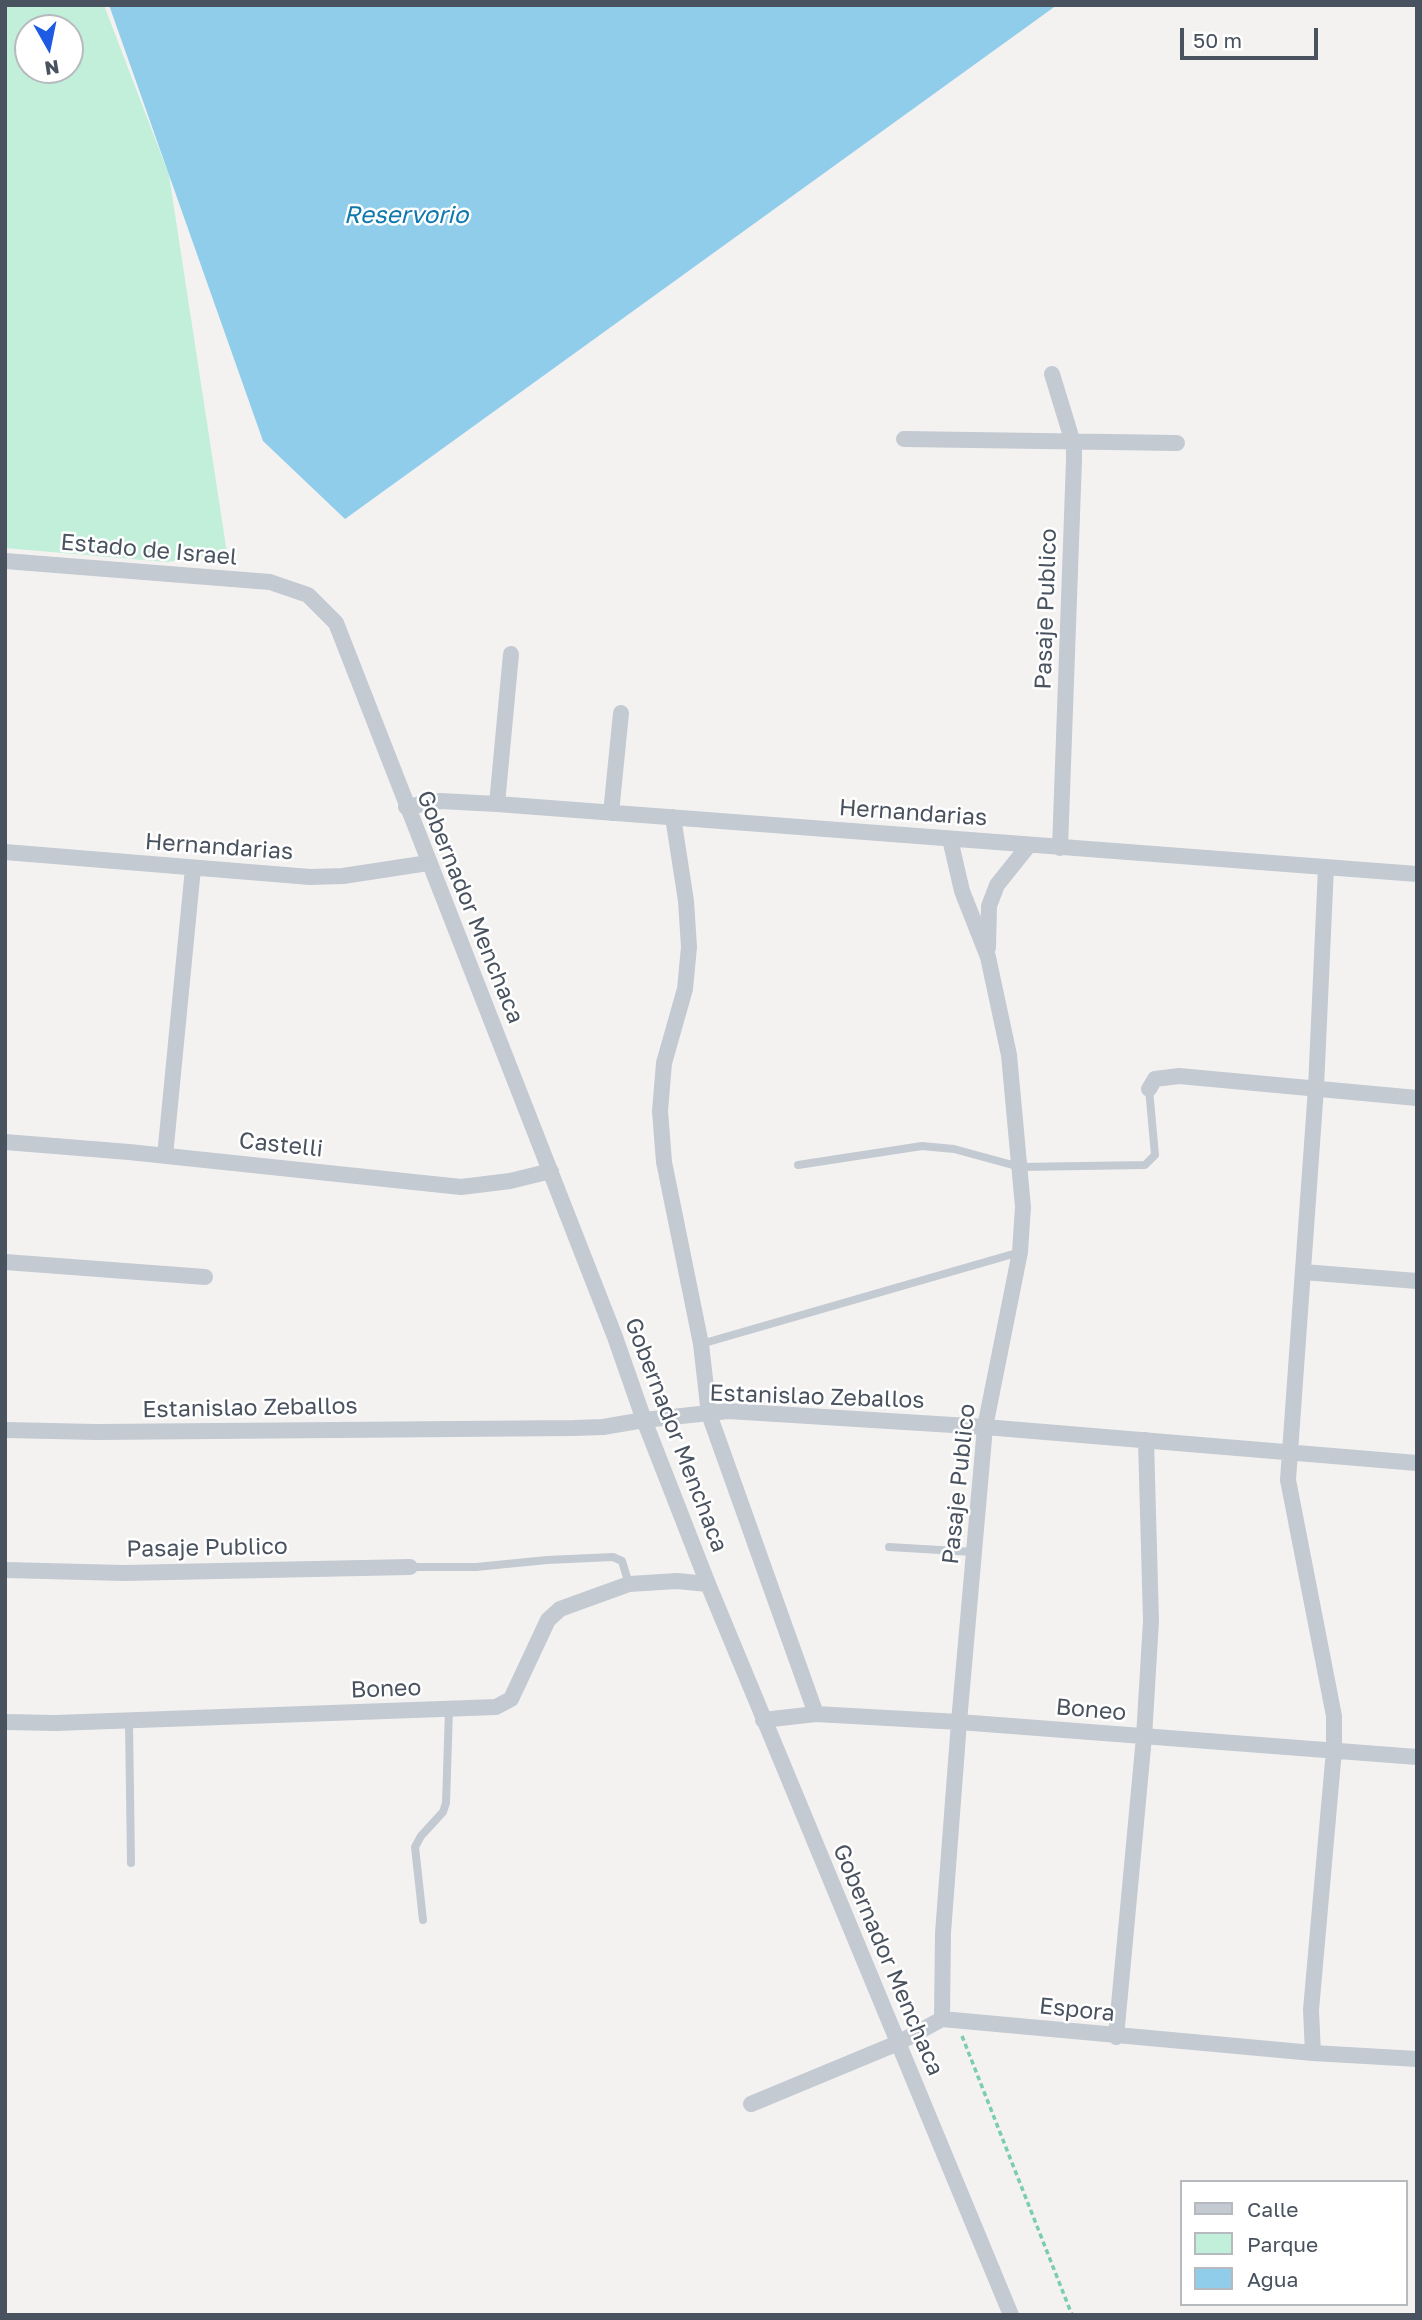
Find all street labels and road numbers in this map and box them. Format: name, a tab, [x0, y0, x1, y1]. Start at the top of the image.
street label: Pasaje Publico	[1029, 528, 1063, 690]
street label: Estado de Israel	[60, 529, 238, 571]
street label: Gobernador Menchaca	[411, 787, 529, 1027]
street label: Hernandarias	[838, 794, 988, 832]
street label: Hernandarias	[144, 828, 294, 866]
street label: Castelli	[238, 1127, 324, 1163]
street label: Gobernador Menchaca	[619, 1314, 733, 1556]
street label: Estanislao Zeballos	[709, 1379, 925, 1415]
street label: Estanislao Zeballos	[142, 1392, 358, 1424]
street label: Pasaje Publico	[937, 1402, 981, 1566]
street label: Pasaje Publico	[126, 1533, 288, 1563]
street label: Boneo	[350, 1674, 422, 1704]
street label: Boneo	[1055, 1693, 1127, 1727]
street label: Gobernador Menchaca	[827, 1840, 949, 2080]
street label: Espora	[1038, 1992, 1116, 2028]

